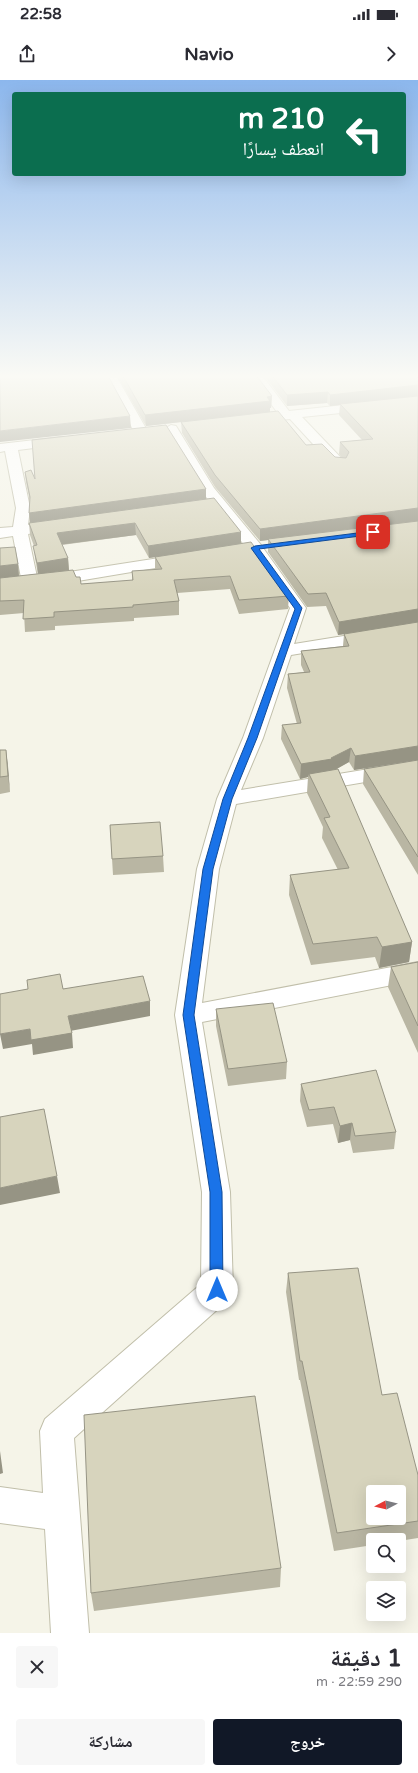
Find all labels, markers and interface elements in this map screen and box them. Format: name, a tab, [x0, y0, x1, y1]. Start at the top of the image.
text: 22:58	[20, 5, 62, 23]
icon: share	[16, 43, 38, 65]
text: Navio	[184, 43, 234, 65]
icon: forward	[380, 43, 402, 65]
text: 210 m	[238, 102, 324, 136]
icon: left	[338, 108, 390, 160]
text: انعطف يسارًا	[243, 138, 324, 160]
pin	[356, 515, 390, 549]
icon: arrive	[362, 521, 384, 543]
position arrow	[196, 1269, 238, 1311]
north arrow	[366, 1485, 406, 1525]
map controls	[366, 1485, 406, 1621]
button: search	[366, 1533, 406, 1573]
button: layers	[366, 1581, 406, 1621]
text: 1 دقيقة	[330, 1644, 402, 1673]
button: close	[16, 1646, 58, 1688]
text: 290 m · 22:59	[316, 1674, 402, 1690]
button: مشاركة	[16, 1719, 205, 1765]
button: خروج	[213, 1719, 402, 1765]

